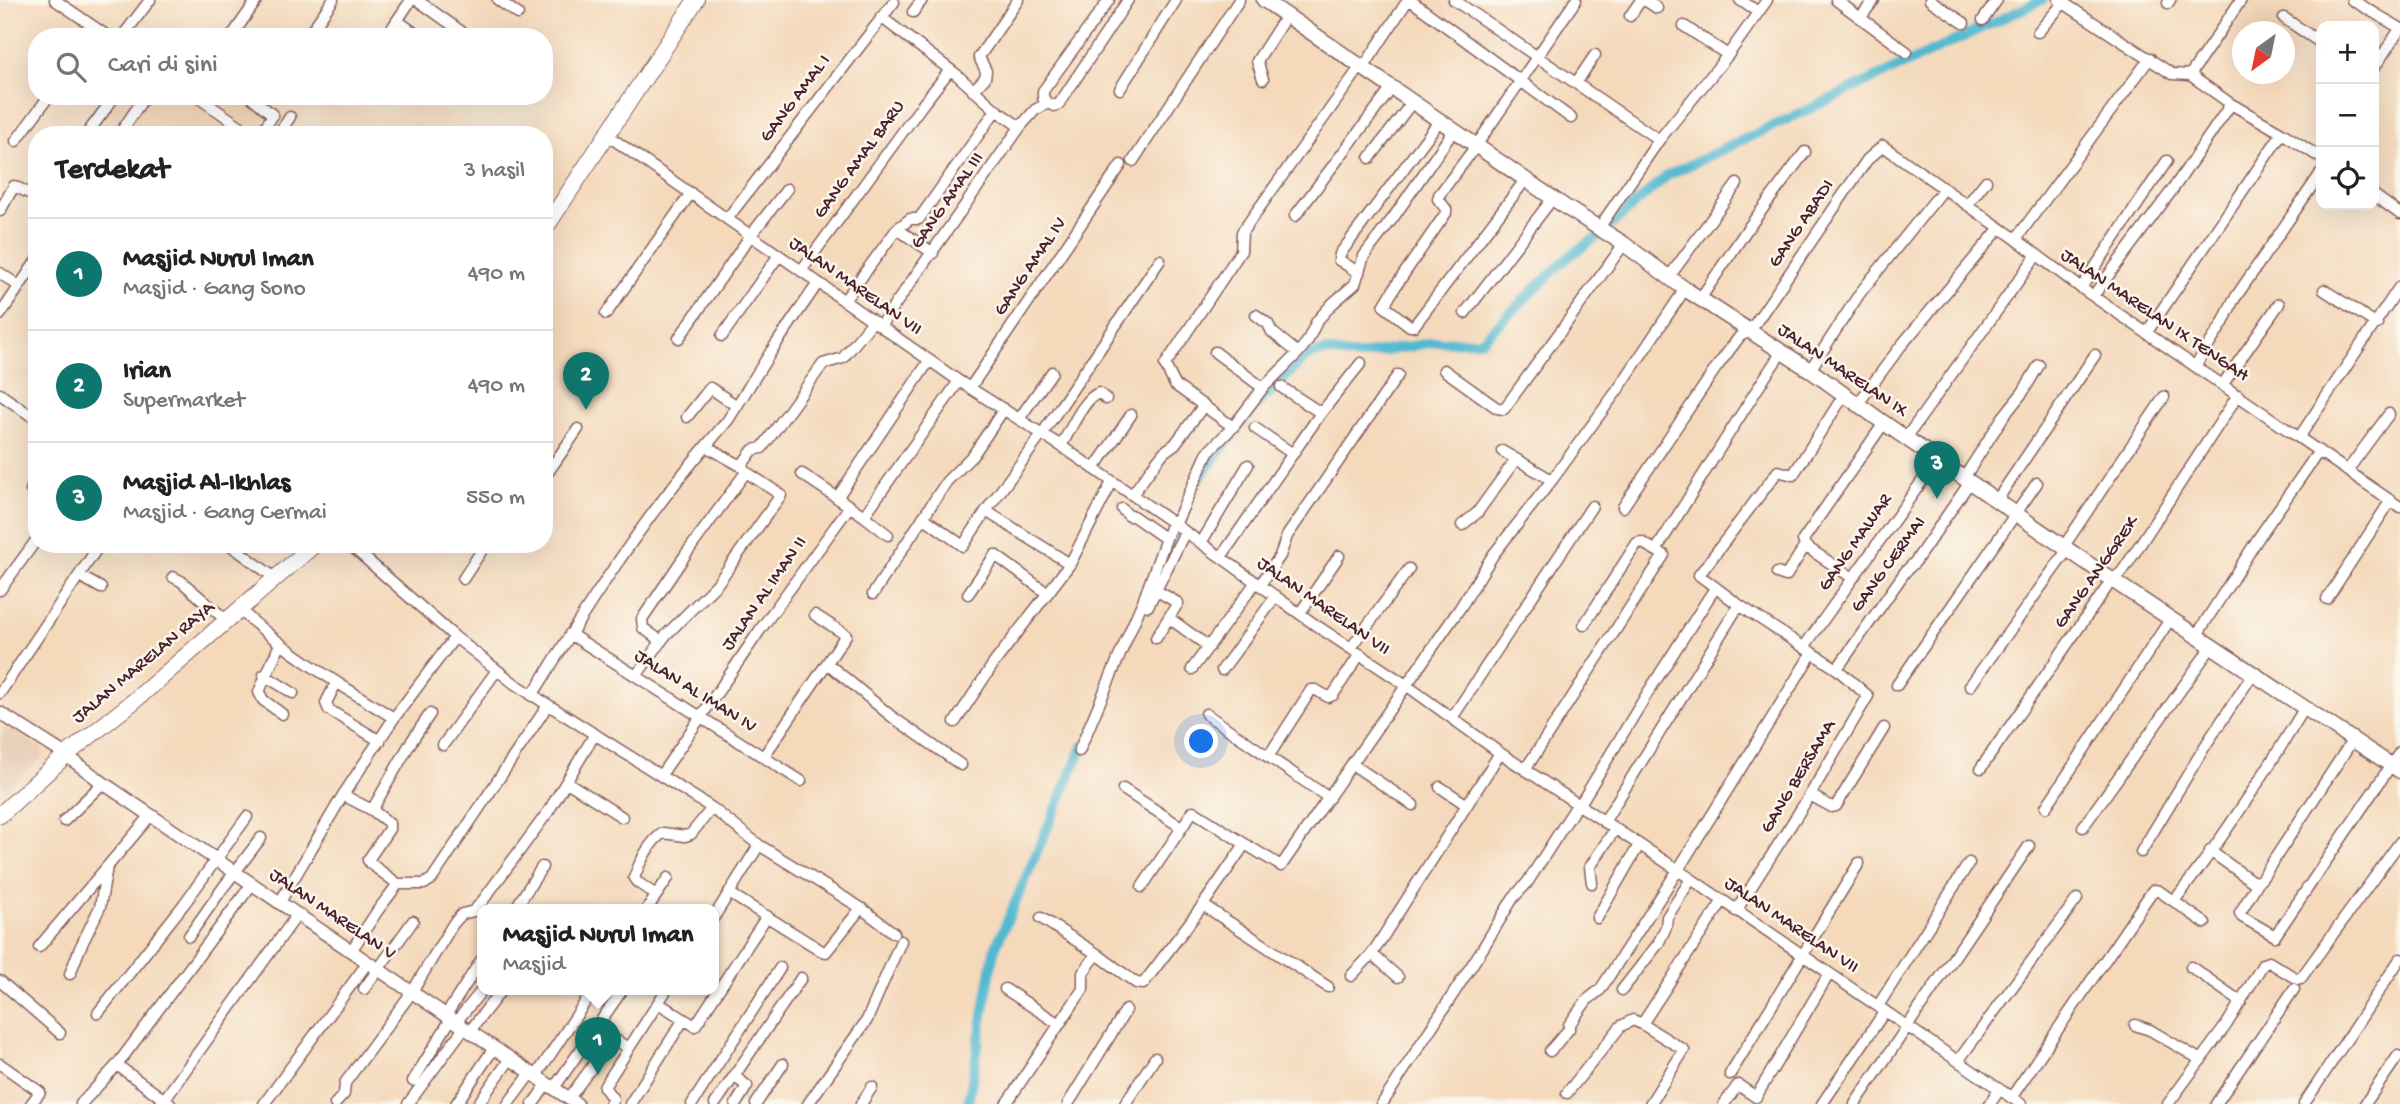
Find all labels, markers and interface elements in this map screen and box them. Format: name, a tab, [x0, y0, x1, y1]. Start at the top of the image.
north arrow	[2232, 21, 2295, 84]
map controls	[2316, 21, 2379, 210]
button: +	[2316, 21, 2379, 84]
search box	[28, 28, 553, 105]
icon: search	[52, 48, 90, 86]
text: Cari di sini	[108, 51, 218, 82]
street label: GANG AMAL I	[756, 51, 836, 147]
button: −	[2316, 84, 2379, 147]
street label: GANG AMAL BARU	[809, 96, 911, 224]
button: locate	[2316, 147, 2379, 210]
street label: GANG AMAL III	[906, 148, 990, 254]
text: Terdekat	[56, 154, 169, 189]
text: 3 hasil	[464, 158, 525, 185]
street label: GANG ABADI	[1764, 176, 1840, 272]
street label: GANG AMAL IV	[990, 213, 1072, 321]
street label: JALAN MARELAN VII	[784, 232, 926, 342]
street label: JALAN MARELAN IX TENGAH	[2055, 244, 2253, 388]
text: Masjid Nurul Iman	[123, 245, 314, 276]
text: 1	[74, 261, 84, 288]
text: 490 m	[468, 261, 525, 288]
text: Masjid · Gang Sono	[123, 276, 306, 303]
street label: JALAN MARELAN IX	[1772, 319, 1912, 424]
pin: 2	[563, 352, 609, 410]
text: Irian	[123, 357, 171, 388]
text: 2	[73, 373, 85, 400]
text: 490 m	[468, 373, 525, 400]
text: Supermarket	[123, 388, 245, 415]
pin: 3	[1914, 441, 1960, 499]
text: Masjid Al-Ikhlas	[123, 469, 290, 500]
text: 3	[73, 485, 85, 512]
text: 550 m	[466, 485, 525, 512]
street label: GANG MAWAR	[1814, 489, 1899, 596]
text: Masjid · Gang Cermai	[123, 500, 327, 527]
street label: GANG ANGGREK	[2050, 510, 2146, 634]
street label: GANG CERMAI	[1846, 512, 1932, 618]
street label: JALAN AL IMAN II	[717, 533, 813, 655]
street label: JALAN MARELAN VII	[1252, 552, 1394, 662]
street label: JALAN MARELAN RAYA	[68, 596, 221, 729]
street label: JALAN AL IMAN IV	[630, 645, 760, 739]
street label: GANG BERSAMA	[1756, 715, 1843, 838]
your location	[1184, 724, 1218, 758]
street label: JALAN MARELAN V	[264, 864, 400, 966]
street label: JALAN MARELAN VII	[1719, 872, 1863, 980]
popup	[477, 904, 719, 995]
text: Masjid Nurul Iman	[503, 921, 693, 952]
text: Masjid	[503, 952, 565, 979]
pin: 1	[575, 1017, 621, 1075]

